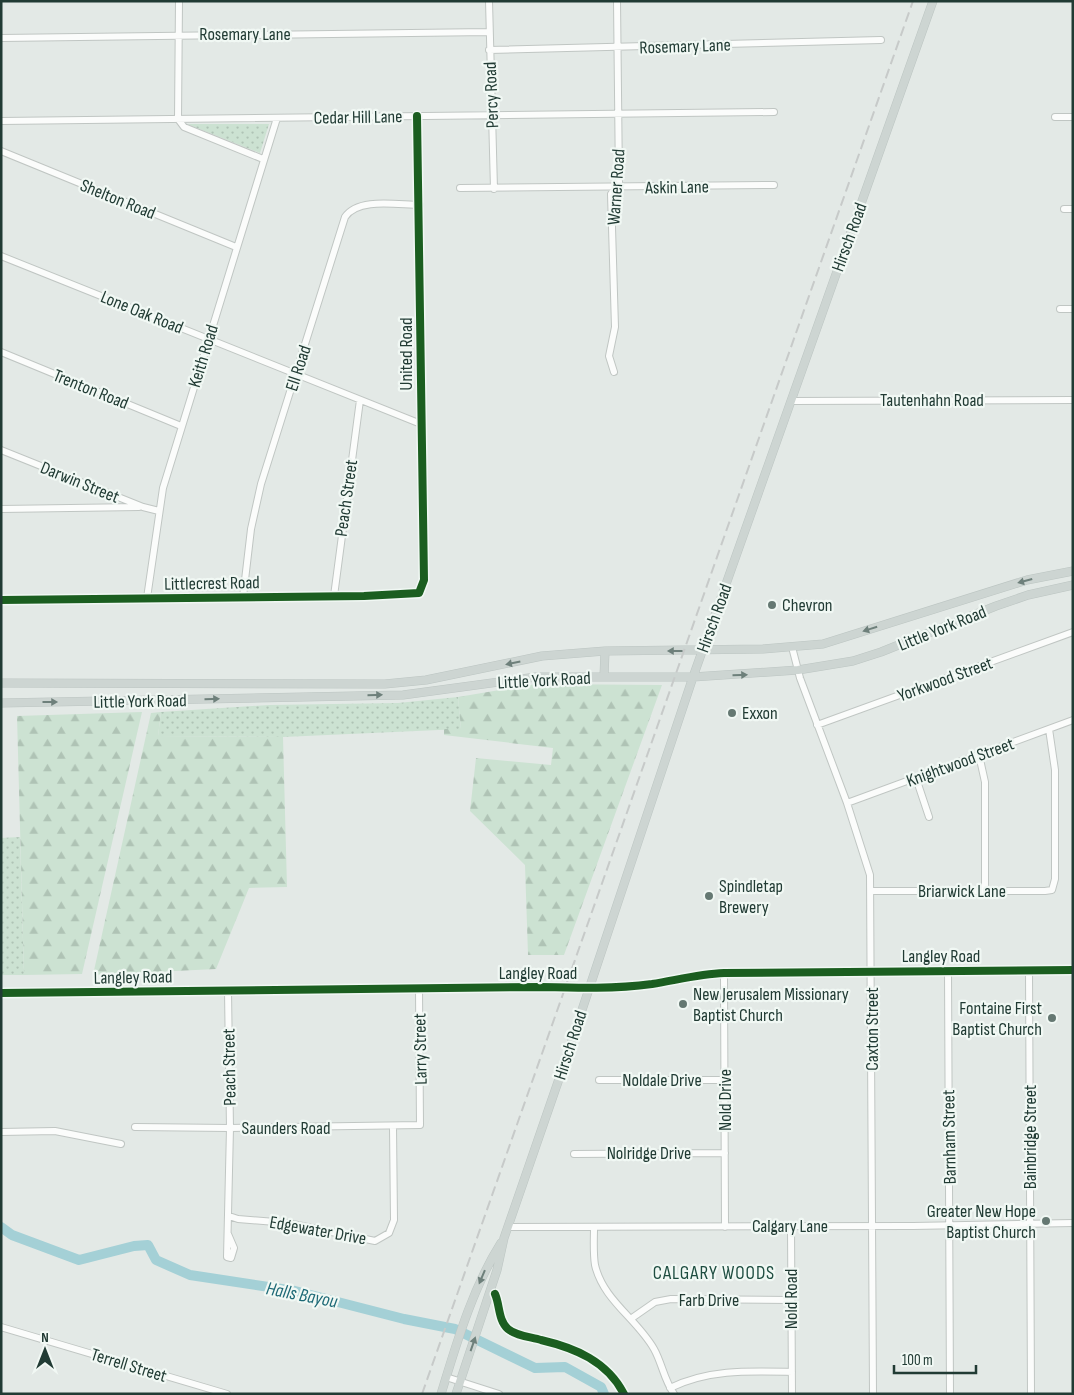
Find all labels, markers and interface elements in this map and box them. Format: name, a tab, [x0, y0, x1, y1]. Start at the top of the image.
street label: Rosemary Lane	[199, 24, 291, 45]
street label: Rosemary Lane	[639, 34, 731, 59]
street label: Percy Road	[480, 61, 503, 129]
street label: Cedar Hill Lane	[313, 106, 403, 129]
street label: Warner Road	[603, 148, 630, 226]
street label: Shelton Road	[77, 175, 159, 224]
street label: Askin Lane	[644, 176, 709, 199]
street label: Hirsch Road	[827, 200, 872, 274]
street label: Lone Oak Road	[97, 286, 186, 339]
street label: United Road	[396, 318, 417, 390]
street label: Keith Road	[184, 322, 223, 390]
street label: Ell Road	[281, 343, 316, 394]
street label: Trenton Road	[50, 365, 132, 414]
street label: Tautenhahn Road	[880, 390, 984, 411]
street label: Darwin Street	[37, 457, 123, 508]
street label: Peach Street	[331, 458, 362, 538]
street label: Littlecrest Road	[164, 572, 260, 595]
one-way arrow	[1018, 578, 1033, 586]
street label: Hirsch Road	[692, 581, 737, 655]
place label: Chevron	[782, 595, 833, 616]
marker: Chevron	[766, 599, 778, 611]
street label: Little York Road	[895, 601, 989, 656]
one-way arrow	[862, 626, 877, 634]
one-way arrow	[667, 647, 683, 655]
street label: Yorkwood Street	[895, 652, 996, 706]
one-way arrow	[506, 659, 521, 667]
street label: Little York Road	[497, 668, 591, 693]
one-way arrow	[733, 671, 749, 679]
street label: Little York Road	[93, 690, 187, 713]
one-way arrow	[367, 691, 383, 699]
one-way arrow	[205, 694, 221, 702]
one-way arrow	[42, 698, 58, 706]
place label: Exxon	[742, 703, 778, 724]
marker: Exxon	[726, 707, 738, 719]
street label: Knightwood Street	[904, 733, 1017, 792]
place label: Spindletap Brewery	[719, 876, 783, 918]
street label: Briarwick Lane	[918, 881, 1006, 902]
marker: Spindletap Brewery	[703, 890, 715, 902]
street label: Langley Road	[902, 946, 980, 967]
street label: Langley Road	[499, 963, 577, 984]
street label: Langley Road	[93, 966, 173, 989]
place label: New Jerusalem Missionary Baptist Church	[693, 984, 849, 1026]
street label: Caxton Street	[862, 987, 883, 1071]
marker: New Jerusalem Missionary Baptist Church	[677, 998, 689, 1010]
place label: Fontaine First Baptist Church	[952, 998, 1043, 1040]
street label: Hirsch Road	[549, 1008, 592, 1082]
street label: Larry Street	[409, 1012, 432, 1085]
marker: Fontaine First Baptist Church	[1046, 1012, 1058, 1024]
street label: Peach Street	[218, 1028, 241, 1106]
street label: Nold Drive	[715, 1069, 736, 1131]
street label: Noldale Drive	[622, 1070, 702, 1091]
street label: Bainbridge Street	[1020, 1084, 1041, 1189]
street label: Barnham Street	[938, 1089, 961, 1185]
street label: Saunders Road	[242, 1118, 330, 1139]
street label: Nolridge Drive	[607, 1143, 691, 1164]
place label: Greater New Hope Baptist Church	[927, 1201, 1036, 1243]
street label: Edgewater Drive	[268, 1212, 368, 1249]
marker: Greater New Hope Baptist Church	[1040, 1215, 1052, 1227]
street label: Calgary Lane	[752, 1216, 828, 1237]
district label: CALGARY WOODS	[653, 1262, 775, 1285]
street label: Nold Road	[781, 1269, 802, 1329]
one-way arrow	[478, 1270, 486, 1284]
water label: Halls Bayou	[264, 1277, 340, 1314]
street label: Farb Drive	[679, 1290, 739, 1311]
north arrow	[20, 1325, 70, 1375]
text: N	[41, 1329, 49, 1346]
one-way arrow	[470, 1336, 478, 1351]
scale bar	[894, 1342, 976, 1374]
street label: Terrell Street	[88, 1344, 170, 1387]
text: 100 m	[902, 1351, 933, 1370]

